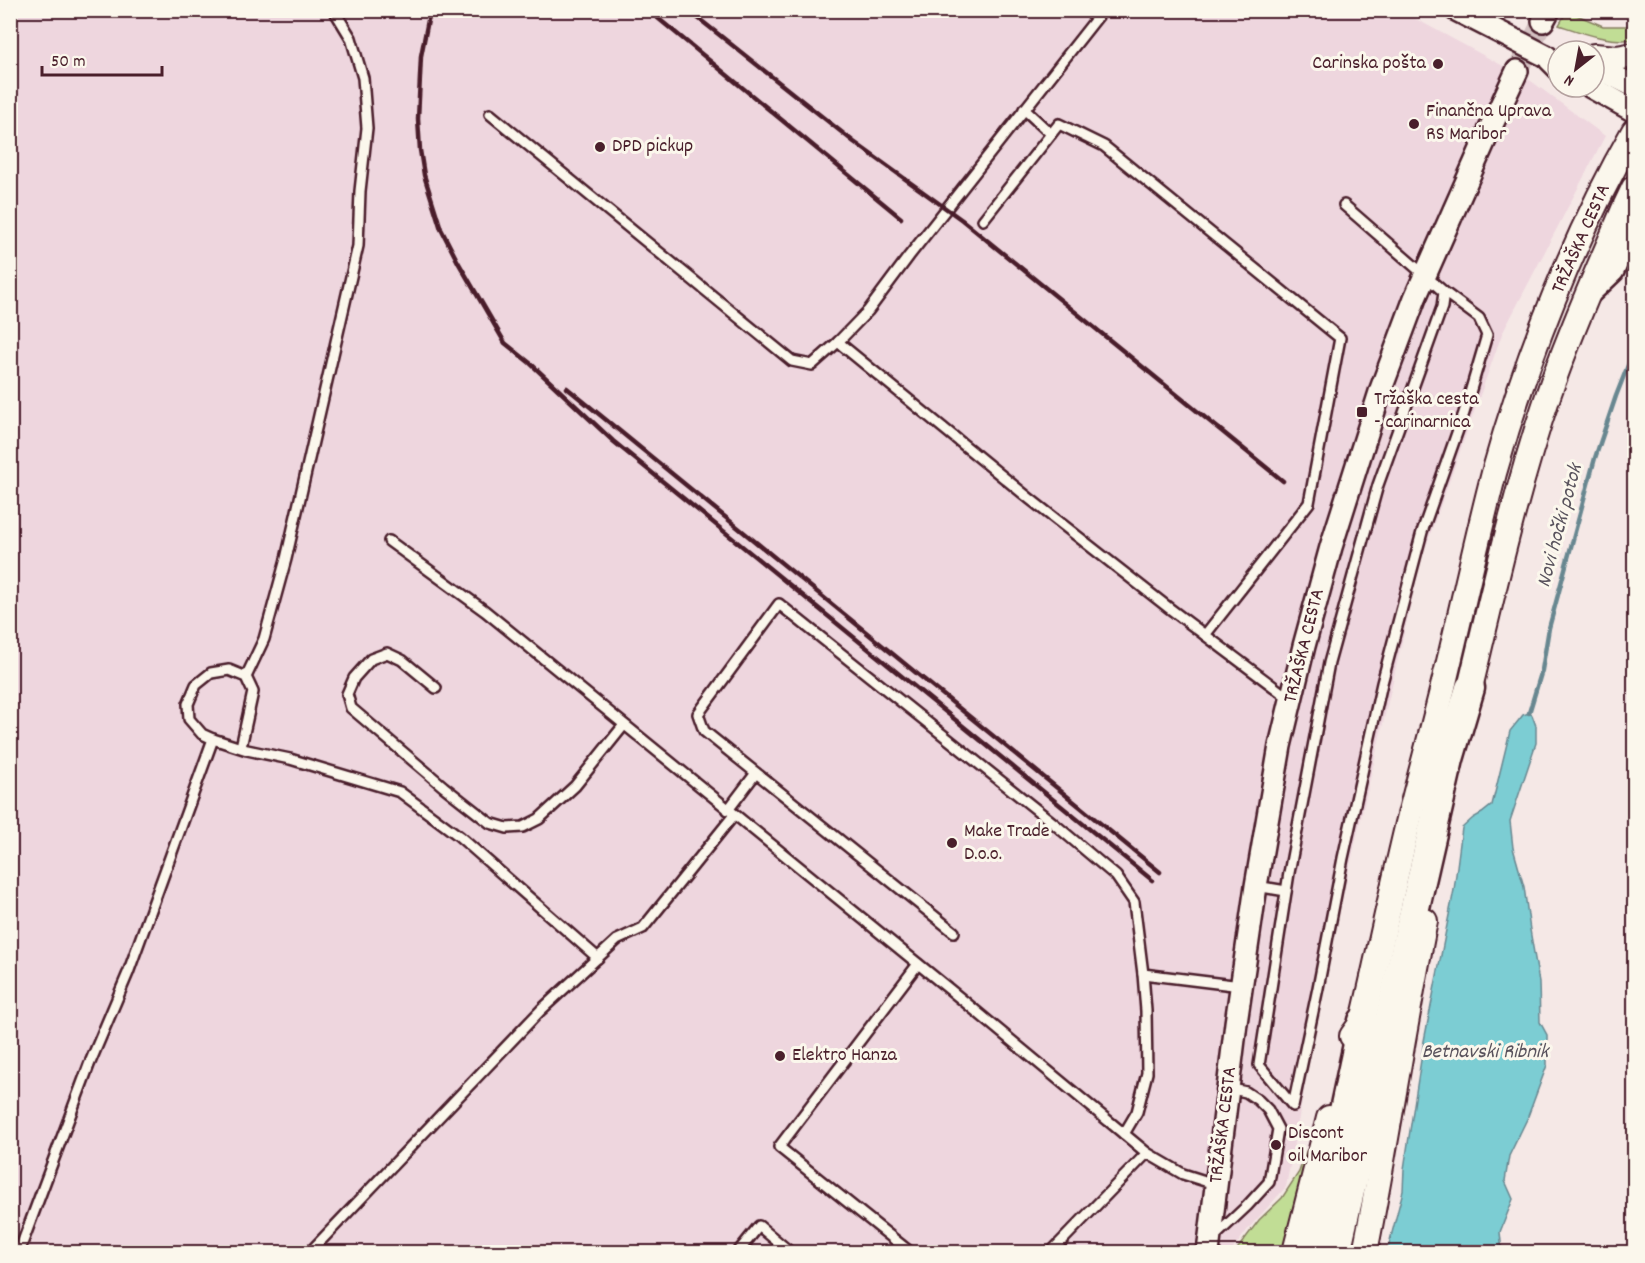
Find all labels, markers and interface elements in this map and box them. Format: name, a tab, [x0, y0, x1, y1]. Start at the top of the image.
scale bar	[42, 39, 162, 77]
north arrow	[1546, 39, 1606, 99]
text: 50 m	[51, 50, 86, 75]
place label: Carinska pošta	[1312, 50, 1427, 78]
marker: Carinska pošta	[1431, 57, 1445, 71]
text: N	[1560, 68, 1579, 92]
place label: Finančna Uprava RS Maribor	[1426, 98, 1552, 149]
marker: Finančna Uprava RS Maribor	[1407, 117, 1421, 131]
place label: DPD pickup	[612, 133, 693, 161]
marker: DPD pickup	[593, 140, 607, 154]
street label: TRŽAŠKA CESTA	[1545, 180, 1619, 298]
place label: Tržaška cesta - carinarnica	[1374, 386, 1479, 437]
marker: Tržaška cesta - carinarnica	[1355, 405, 1369, 419]
water label: Novi hočki potok	[1530, 459, 1592, 591]
street label: TRŽAŠKA CESTA	[1277, 586, 1333, 706]
place label: Make Trade D.o.o.	[964, 818, 1050, 869]
marker: Make Trade D.o.o.	[945, 836, 959, 850]
water label: Betnavski Ribnik	[1422, 1038, 1551, 1068]
place label: Elektro Hanza	[792, 1042, 898, 1070]
marker: Elektro Hanza	[773, 1049, 787, 1063]
street label: TRŽAŠKA CESTA	[1203, 1065, 1245, 1185]
place label: Discont oil Maribor	[1288, 1120, 1368, 1171]
marker: Discont oil Maribor	[1269, 1138, 1283, 1152]

